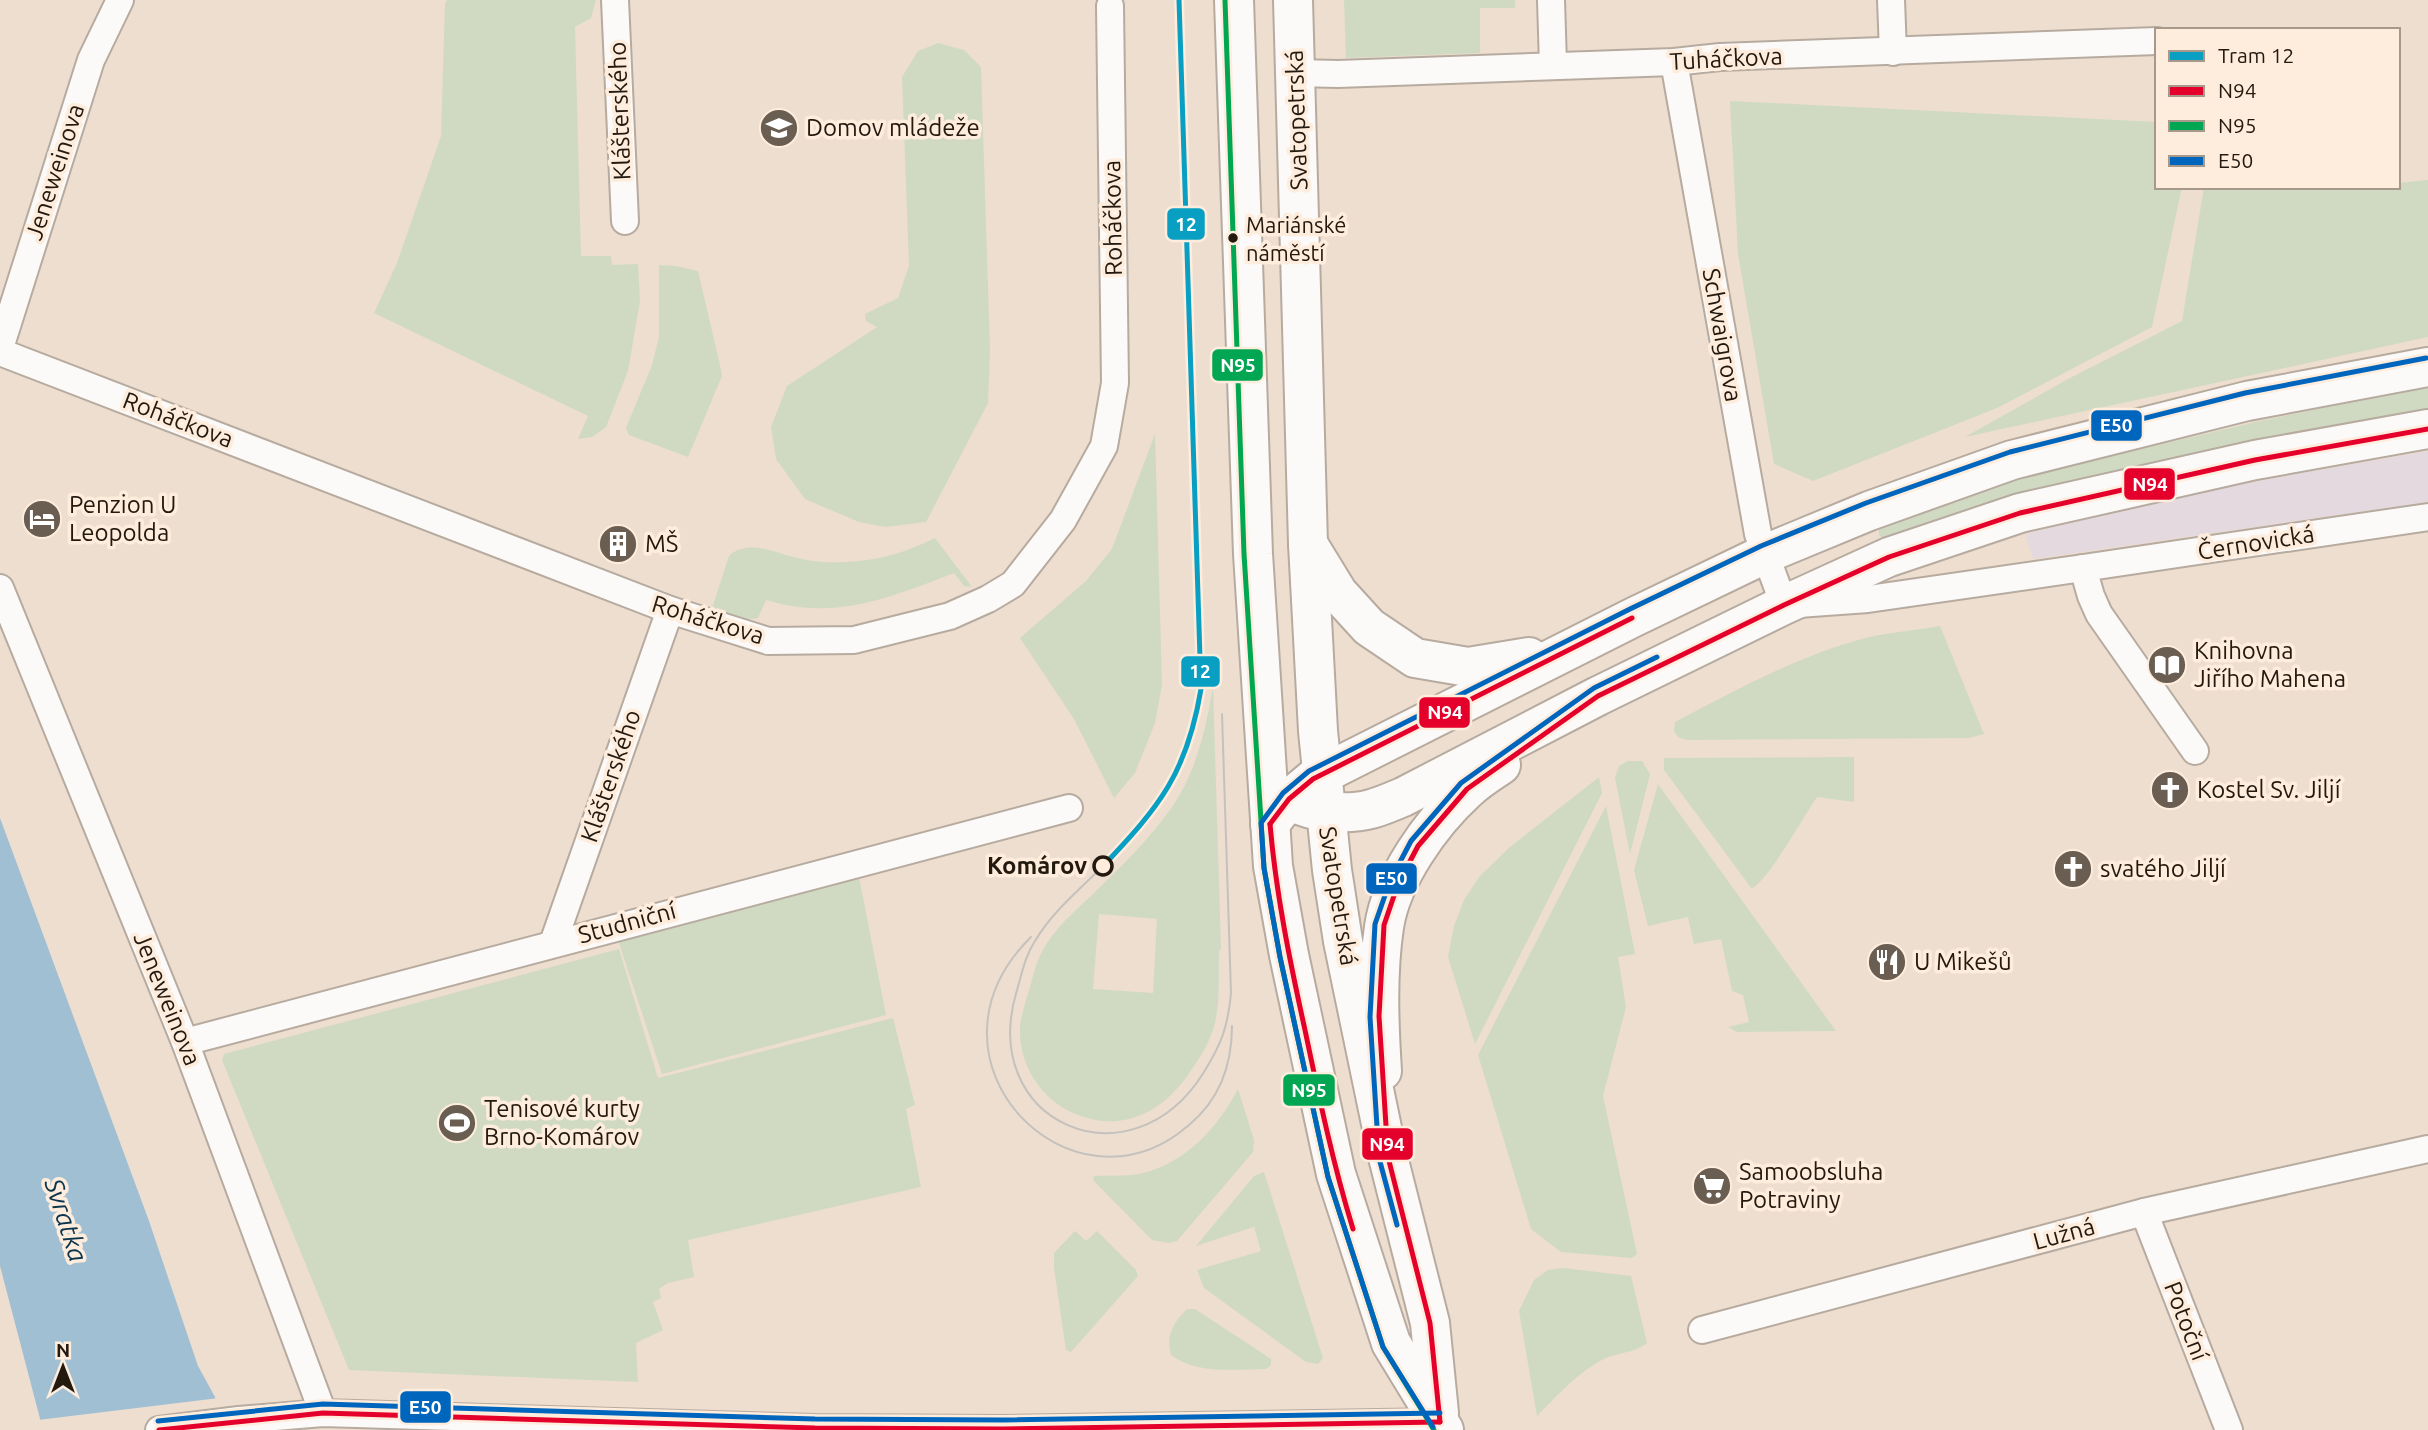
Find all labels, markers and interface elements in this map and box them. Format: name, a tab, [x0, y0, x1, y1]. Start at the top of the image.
legend	[2155, 28, 2400, 189]
street label: Klášterského	[604, 41, 635, 181]
street label: Tuháčkova	[1669, 42, 1783, 75]
text: Tram 12	[2218, 43, 2294, 67]
street label: Svatopetrská	[1281, 49, 1312, 191]
text: N94	[2218, 78, 2257, 102]
street label: Jeneweinova	[20, 100, 89, 243]
school or university icon: Domov mládeže	[758, 107, 800, 149]
text: N95	[2218, 113, 2257, 137]
place label: Domov mládeže	[806, 114, 980, 141]
text: E50	[2218, 148, 2253, 172]
street label: Roháčkova	[1098, 160, 1127, 276]
line badge: 12	[1166, 207, 1206, 241]
place label: Mariánské náměstí	[1246, 212, 1346, 265]
text: 12	[1175, 213, 1197, 235]
marker: Mariánské náměstí	[1226, 231, 1240, 245]
street label: Schwaigrova	[1697, 266, 1748, 404]
line badge: N95	[1211, 348, 1264, 382]
text: N95	[1220, 354, 1256, 376]
street label: Roháčkova	[119, 386, 237, 453]
line badge: E50	[2090, 409, 2143, 442]
text: E50	[2100, 414, 2132, 436]
line badge: N94	[2123, 467, 2176, 501]
text: N94	[2132, 473, 2168, 495]
place label: Penzion U Leopolda	[69, 491, 176, 546]
hotel icon: Penzion U Leopolda	[21, 498, 63, 540]
street label: Černovická	[2195, 519, 2316, 565]
building icon: MŠ	[597, 523, 639, 565]
place label: MŠ	[645, 529, 678, 557]
street label: Roháčkova	[649, 590, 767, 649]
place label: Knihovna Jiřího Mahena	[2194, 637, 2346, 692]
library icon: Knihovna Jiřího Mahena	[2146, 644, 2188, 686]
line badge: 12	[1180, 655, 1221, 688]
text: 12	[1189, 660, 1211, 682]
line badge: N94	[1418, 696, 1471, 729]
text: N94	[1427, 701, 1463, 723]
street label: Klášterského	[575, 706, 646, 846]
church icon: Kostel Sv. Jiljí	[2149, 769, 2191, 811]
place label: Kostel Sv. Jiljí	[2197, 776, 2342, 803]
street label: Svatopetrská	[1314, 824, 1363, 967]
church icon: svatého Jiljí	[2052, 848, 2094, 890]
place label: Komárov	[987, 852, 1087, 879]
place label: svatého Jiljí	[2100, 855, 2227, 882]
marker: Komárov	[1093, 856, 1113, 876]
line badge: E50	[1365, 862, 1418, 895]
text: E50	[1375, 867, 1407, 889]
street label: Studniční	[575, 896, 680, 948]
street label: Jeneweinova	[128, 928, 206, 1069]
restaurant icon: U Mikešů	[1866, 941, 1908, 983]
place label: U Mikešů	[1914, 948, 2012, 975]
line badge: N95	[1282, 1073, 1336, 1107]
text: N95	[1291, 1079, 1327, 1101]
place label: Tenisové kurty Brno-Komárov	[484, 1095, 640, 1150]
sports icon: Tenisové kurty Brno-Komárov	[436, 1102, 478, 1144]
line badge: N94	[1361, 1127, 1414, 1161]
text: N94	[1369, 1133, 1405, 1155]
place label: Samoobsluha Potraviny	[1739, 1158, 1883, 1213]
supermarket icon: Samoobsluha Potraviny	[1691, 1165, 1733, 1207]
water label: Svratka	[39, 1174, 94, 1265]
street label: Lužná	[2030, 1212, 2098, 1255]
street label: Potoční	[2159, 1278, 2214, 1365]
north arrow	[28, 1332, 98, 1402]
text: N	[56, 1339, 70, 1361]
line badge: E50	[399, 1390, 452, 1424]
text: E50	[409, 1396, 441, 1418]

